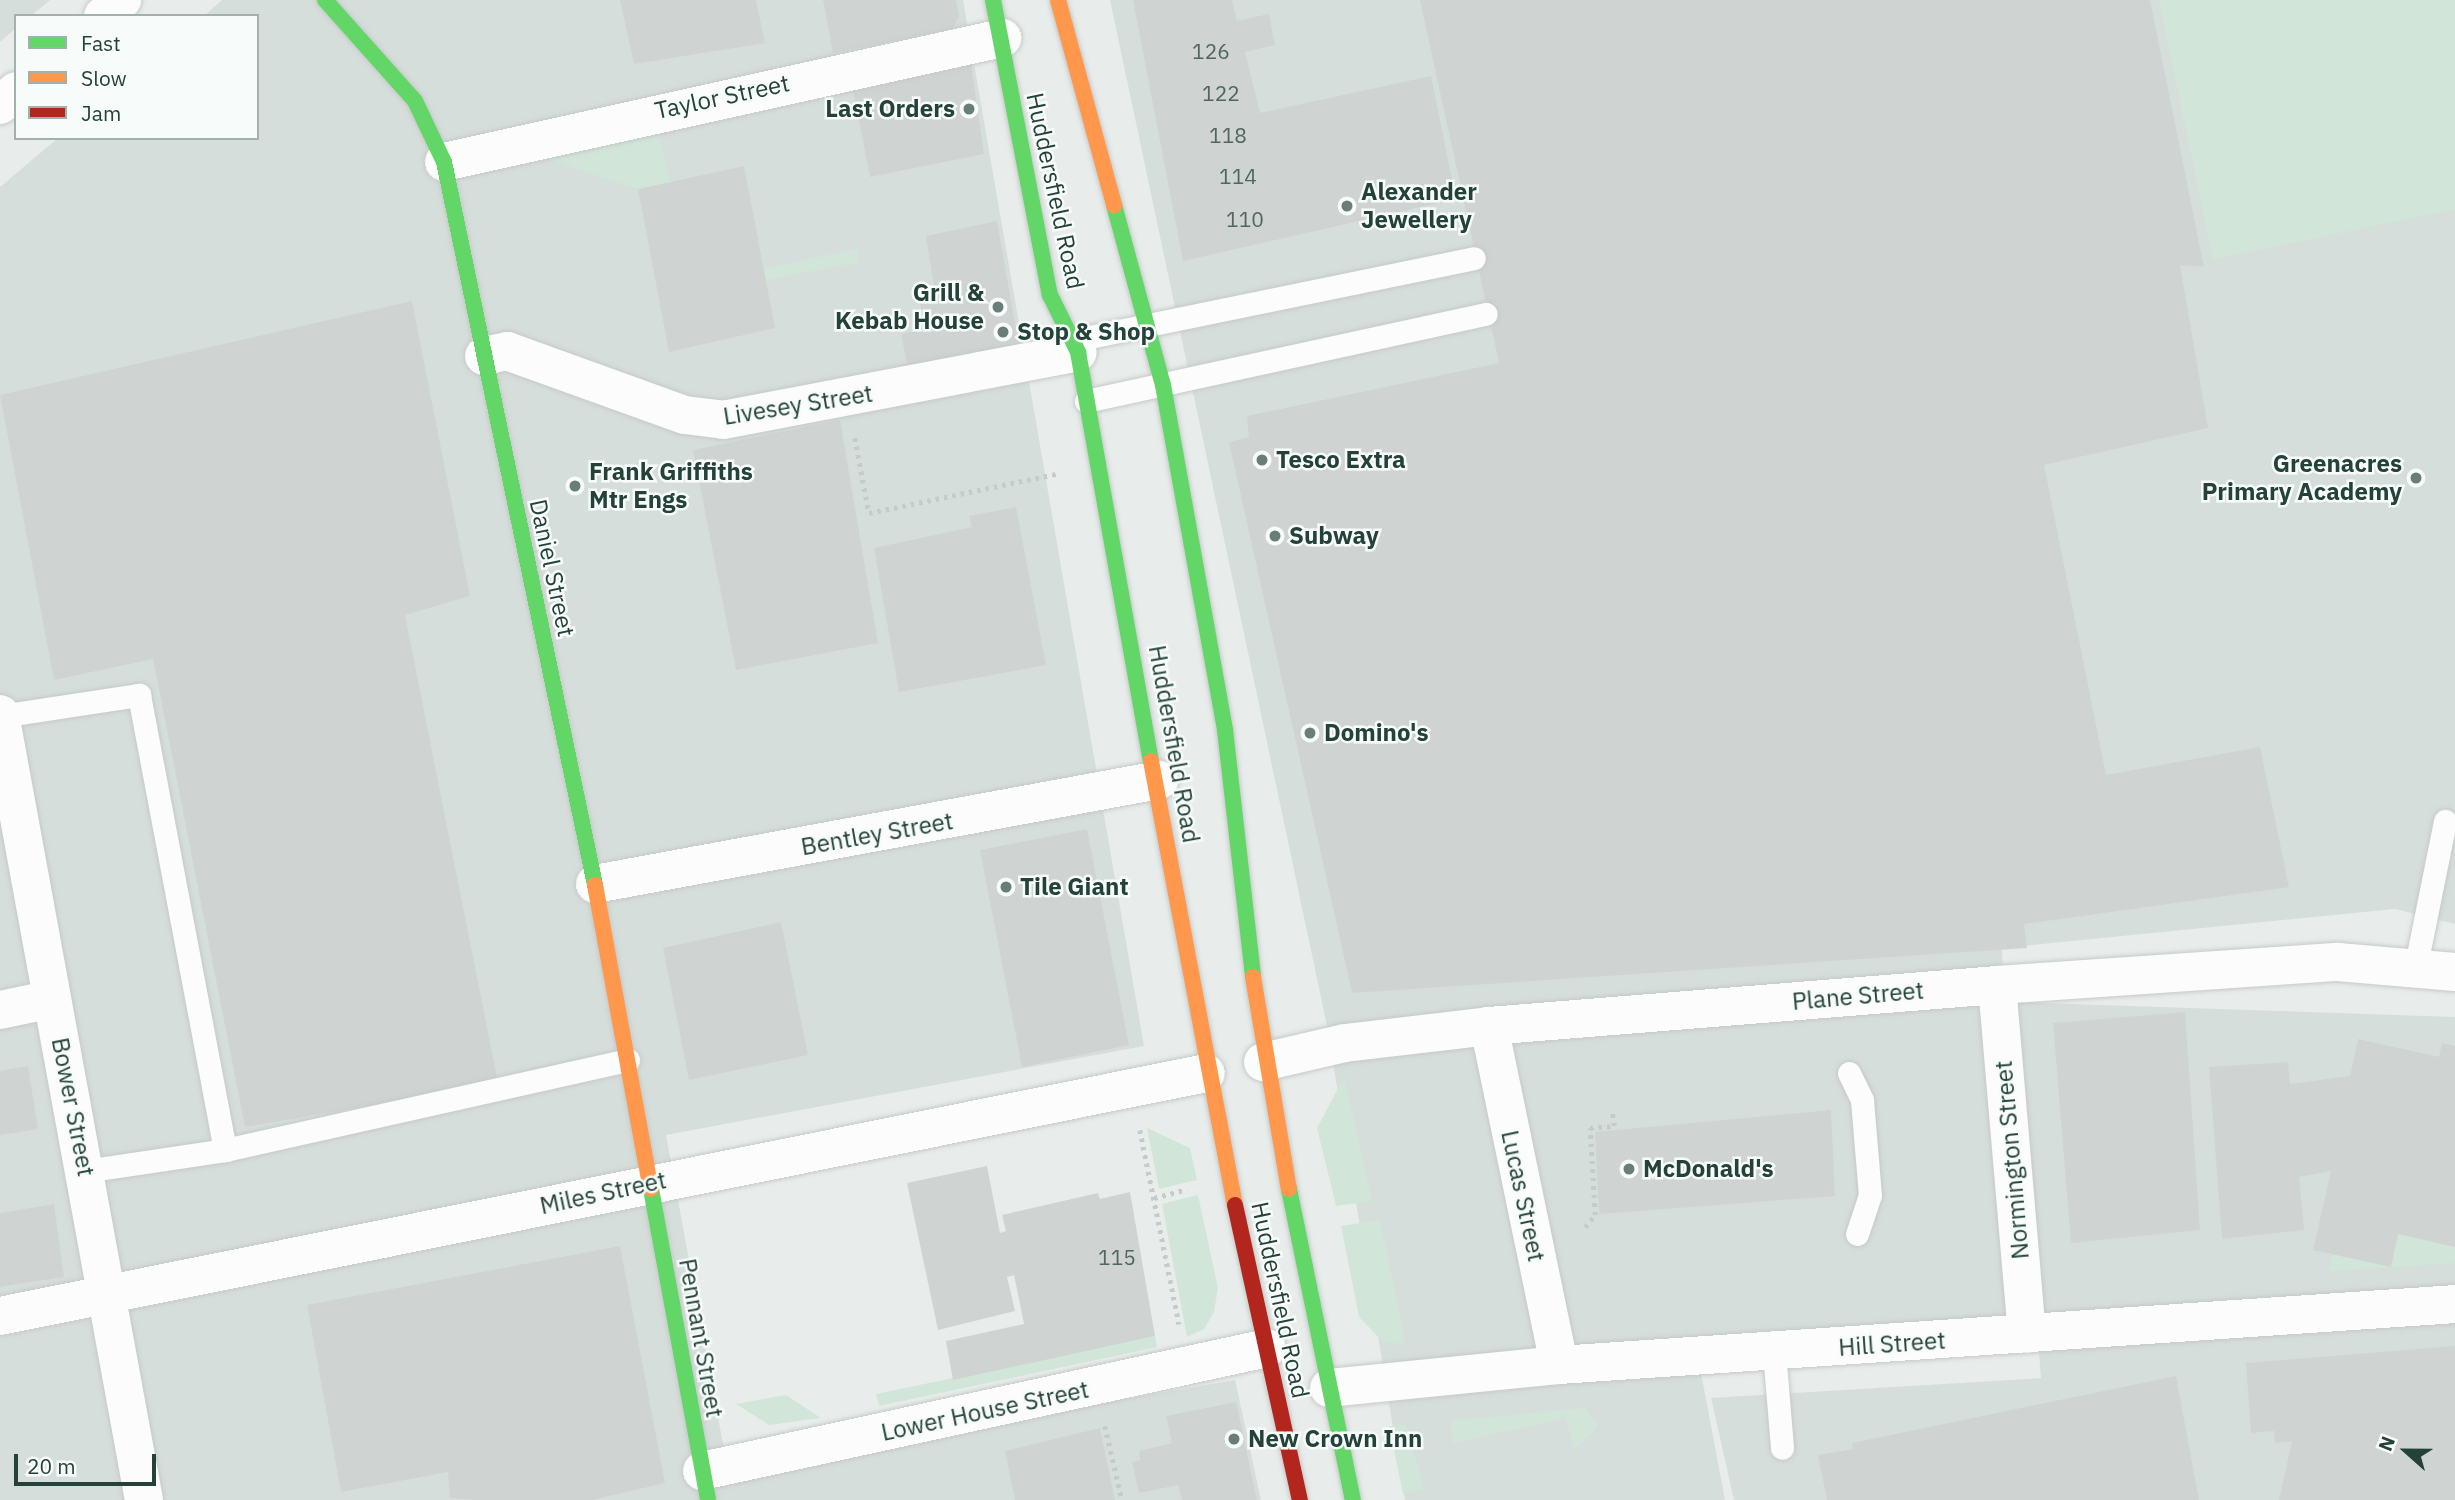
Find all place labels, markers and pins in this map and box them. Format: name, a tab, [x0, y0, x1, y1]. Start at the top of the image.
place label: Last Orders	[825, 95, 955, 123]
marker: Last Orders	[961, 101, 977, 117]
place label: Alexander Jewellery	[1361, 178, 1477, 234]
marker: Alexander Jewellery	[1339, 198, 1355, 214]
place label: Grill & Kebab House	[835, 279, 984, 335]
marker: Grill & Kebab House	[990, 299, 1006, 315]
place label: Stop & Shop	[1017, 318, 1155, 346]
marker: Stop & Shop	[995, 324, 1011, 340]
place label: Tesco Extra	[1276, 446, 1406, 474]
place label: Greenacres Primary Academy	[2202, 450, 2402, 506]
marker: Tesco Extra	[1254, 452, 1270, 468]
place label: Frank Griffiths Mtr Engs	[589, 458, 753, 514]
marker: Greenacres Primary Academy	[2408, 470, 2424, 486]
marker: Frank Griffiths Mtr Engs	[567, 478, 583, 494]
place label: Subway	[1289, 522, 1379, 550]
marker: Subway	[1267, 528, 1283, 544]
place label: Domino's	[1324, 719, 1428, 747]
marker: Domino's	[1302, 725, 1318, 741]
place label: Tile Giant	[1020, 873, 1129, 901]
marker: Tile Giant	[998, 879, 1014, 895]
place label: McDonald's	[1643, 1155, 1774, 1183]
marker: McDonald's	[1621, 1161, 1637, 1177]
place label: New Crown Inn	[1248, 1425, 1422, 1453]
marker: New Crown Inn	[1226, 1431, 1242, 1447]

